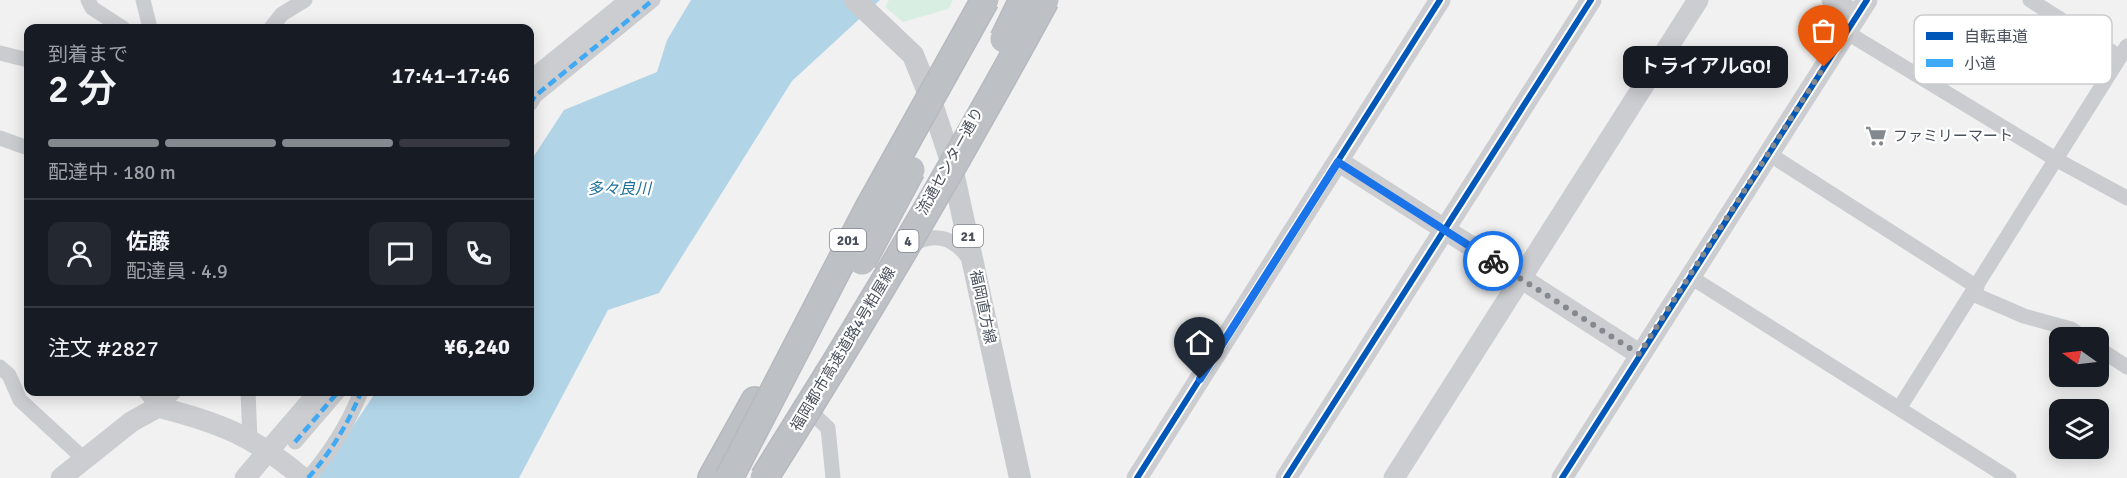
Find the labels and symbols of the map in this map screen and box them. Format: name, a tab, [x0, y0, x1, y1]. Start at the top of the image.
pin	[1798, 5, 1849, 67]
legend	[1914, 15, 2112, 84]
text: 自転車道	[1964, 27, 2028, 47]
callout: トライアルGO!	[1623, 46, 1788, 88]
text: 小道	[1964, 54, 1996, 74]
street label: 流通センター通り	[913, 104, 987, 218]
supermarket icon: ファミリーマート	[1864, 124, 1888, 148]
place label: ファミリーマート	[1893, 127, 2013, 145]
water label: 多々良川	[587, 179, 653, 199]
road number: 21	[953, 225, 983, 247]
road number: 201	[830, 229, 866, 251]
road number: 4	[898, 230, 918, 252]
courier	[1463, 231, 1523, 291]
street label: 福岡都市高速道路4号粕屋線	[787, 264, 899, 434]
street label: 福岡直方線	[966, 268, 1000, 346]
pin	[1174, 317, 1225, 379]
north arrow	[2049, 327, 2109, 387]

